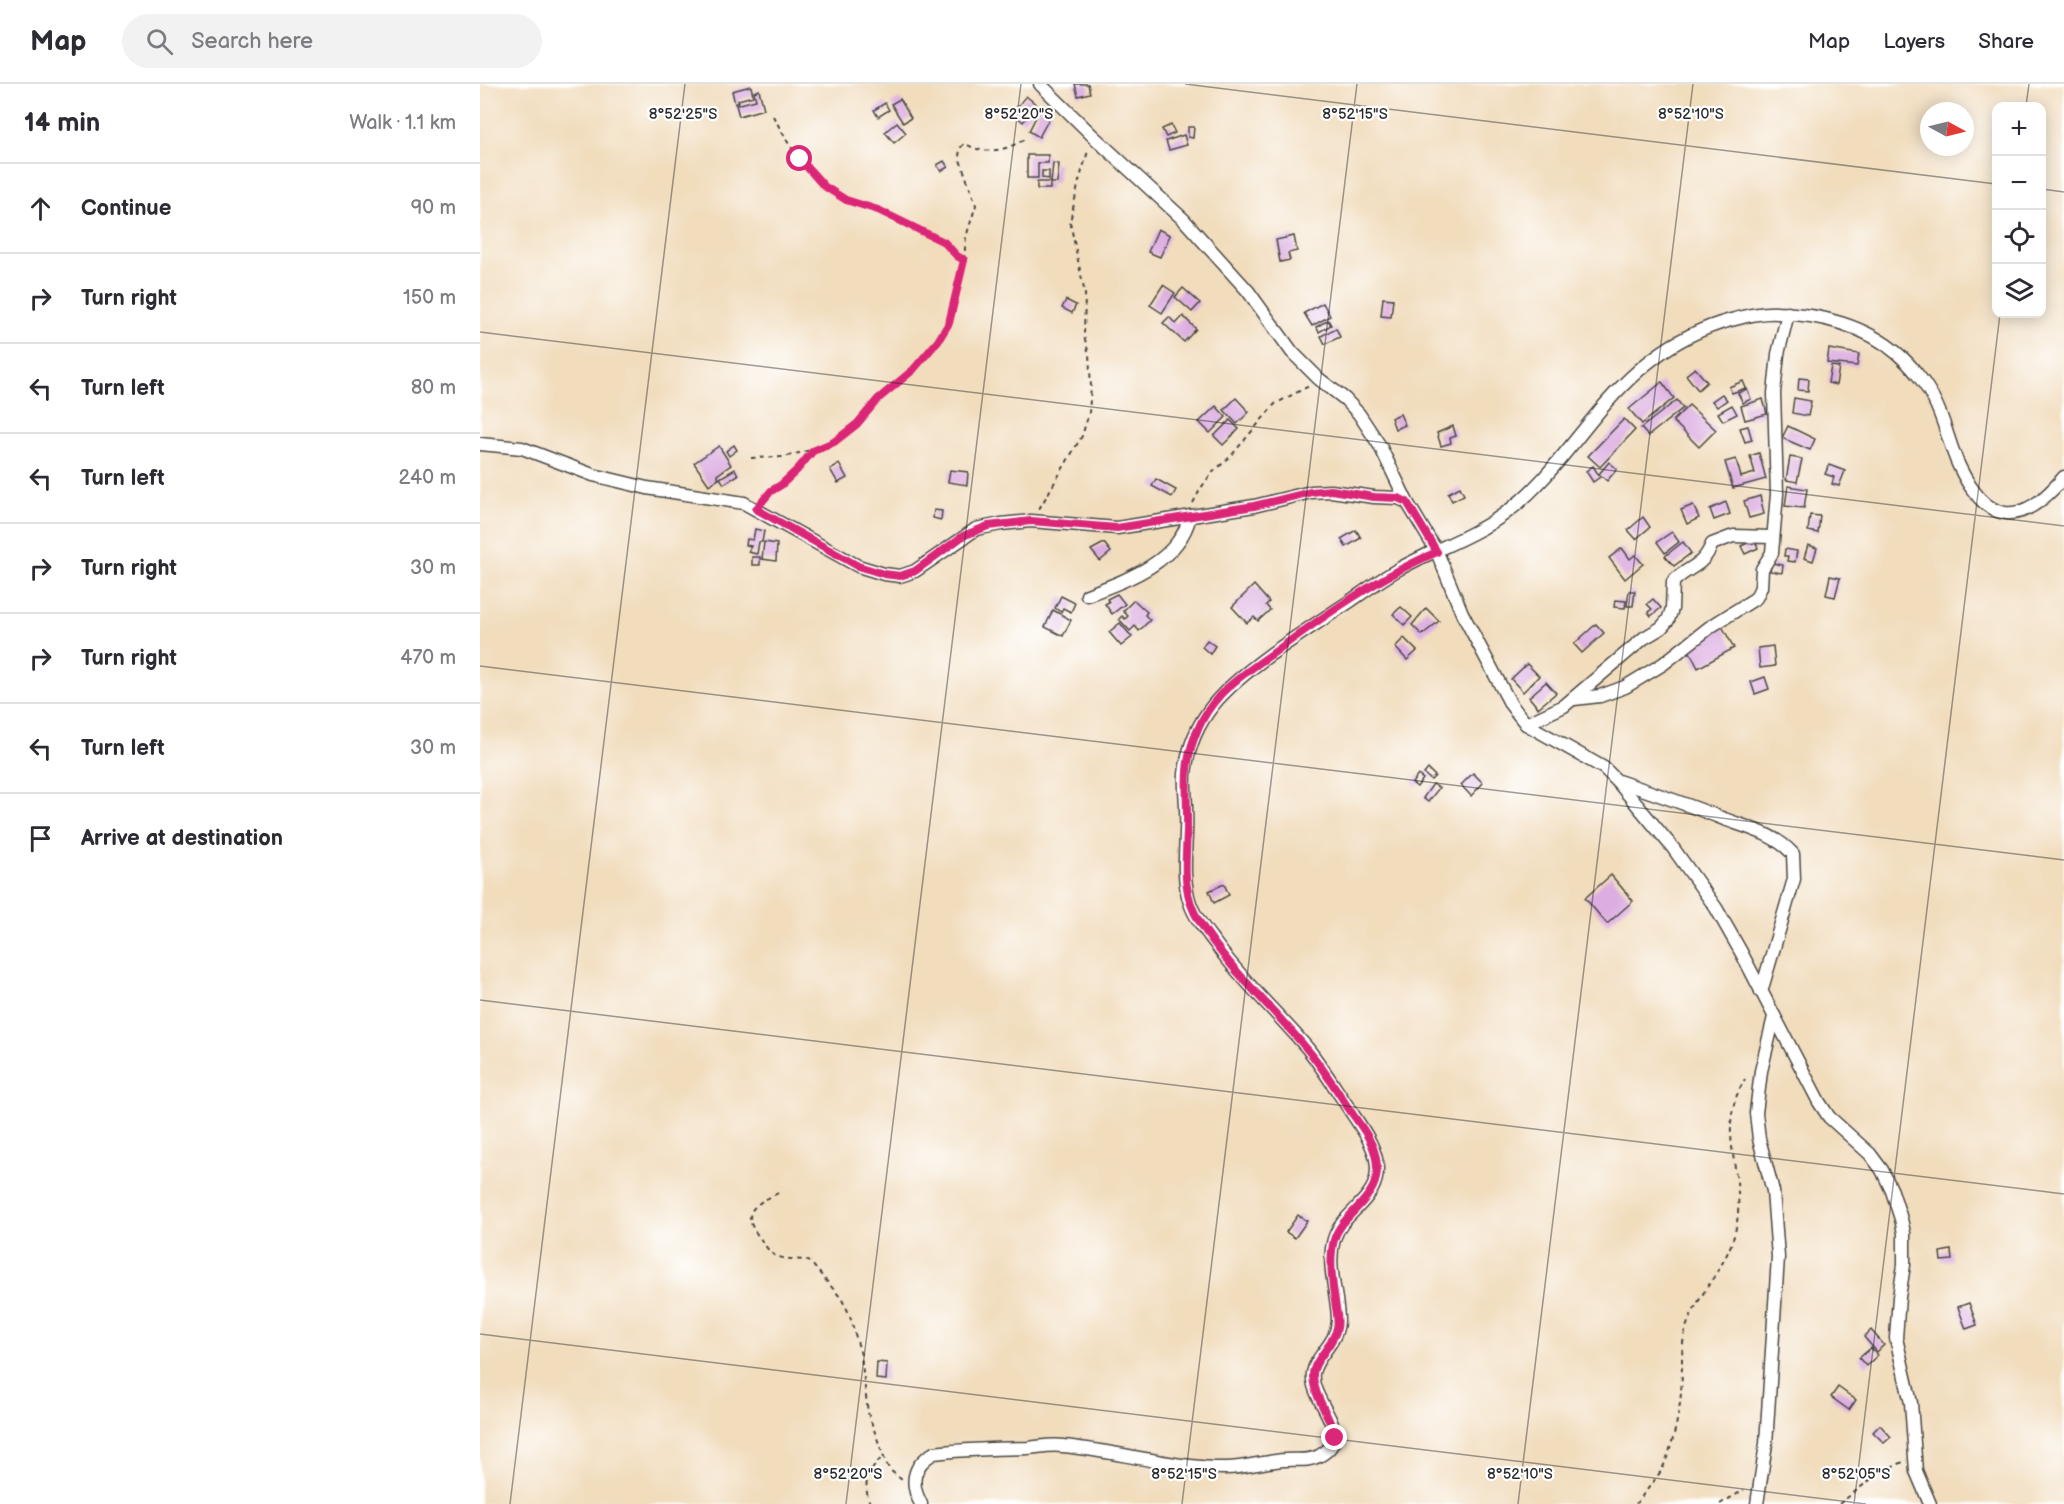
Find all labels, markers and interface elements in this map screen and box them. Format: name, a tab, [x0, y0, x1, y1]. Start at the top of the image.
search box	[122, 14, 542, 68]
text: Map	[30, 25, 86, 58]
icon: search	[143, 25, 176, 58]
text: Search here	[191, 28, 313, 55]
text: Map	[1808, 29, 1850, 54]
text: Layers	[1883, 29, 1945, 54]
text: Share	[1978, 29, 2034, 54]
north arrow	[1920, 102, 1974, 156]
map controls	[1992, 102, 2046, 318]
button: +	[1992, 102, 2046, 156]
text: 8°52'25"S	[649, 105, 717, 124]
text: 8°52'20"S	[985, 105, 1053, 124]
text: 8°52'15"S	[1322, 105, 1388, 124]
text: 8°52'10"S	[1658, 105, 1724, 124]
text: 14 min	[24, 108, 100, 139]
text: Walk · 1.1 km	[349, 111, 456, 135]
route start	[786, 145, 812, 171]
button: −	[1992, 156, 2046, 210]
icon: ahead	[24, 192, 57, 225]
text: Continue	[81, 195, 171, 222]
text: 90 m	[411, 196, 456, 220]
button: locate	[1992, 210, 2046, 264]
button: layers	[1992, 264, 2046, 318]
icon: right	[24, 282, 57, 315]
text: Turn right	[81, 285, 177, 312]
text: 150 m	[403, 286, 456, 310]
icon: left	[24, 372, 57, 405]
text: Turn left	[81, 375, 165, 402]
text: 80 m	[411, 376, 456, 400]
icon: left	[24, 462, 57, 495]
text: Turn left	[81, 465, 165, 492]
text: 240 m	[399, 466, 456, 490]
icon: right	[24, 552, 57, 585]
text: Turn right	[81, 555, 177, 582]
text: 30 m	[410, 556, 456, 580]
icon: right	[24, 642, 57, 675]
text: Turn right	[81, 645, 177, 672]
text: 470 m	[400, 646, 456, 670]
icon: left	[24, 732, 57, 765]
text: Turn left	[81, 735, 165, 762]
text: 30 m	[410, 736, 456, 760]
icon: arrive	[24, 822, 57, 855]
text: Arrive at destination	[81, 825, 283, 852]
route end	[1321, 1424, 1347, 1450]
text: 8°52'20"S	[814, 1465, 882, 1484]
text: 8°52'15"S	[1151, 1465, 1217, 1484]
text: 8°52'10"S	[1487, 1465, 1553, 1484]
text: 8°52'05"S	[1822, 1465, 1890, 1484]

